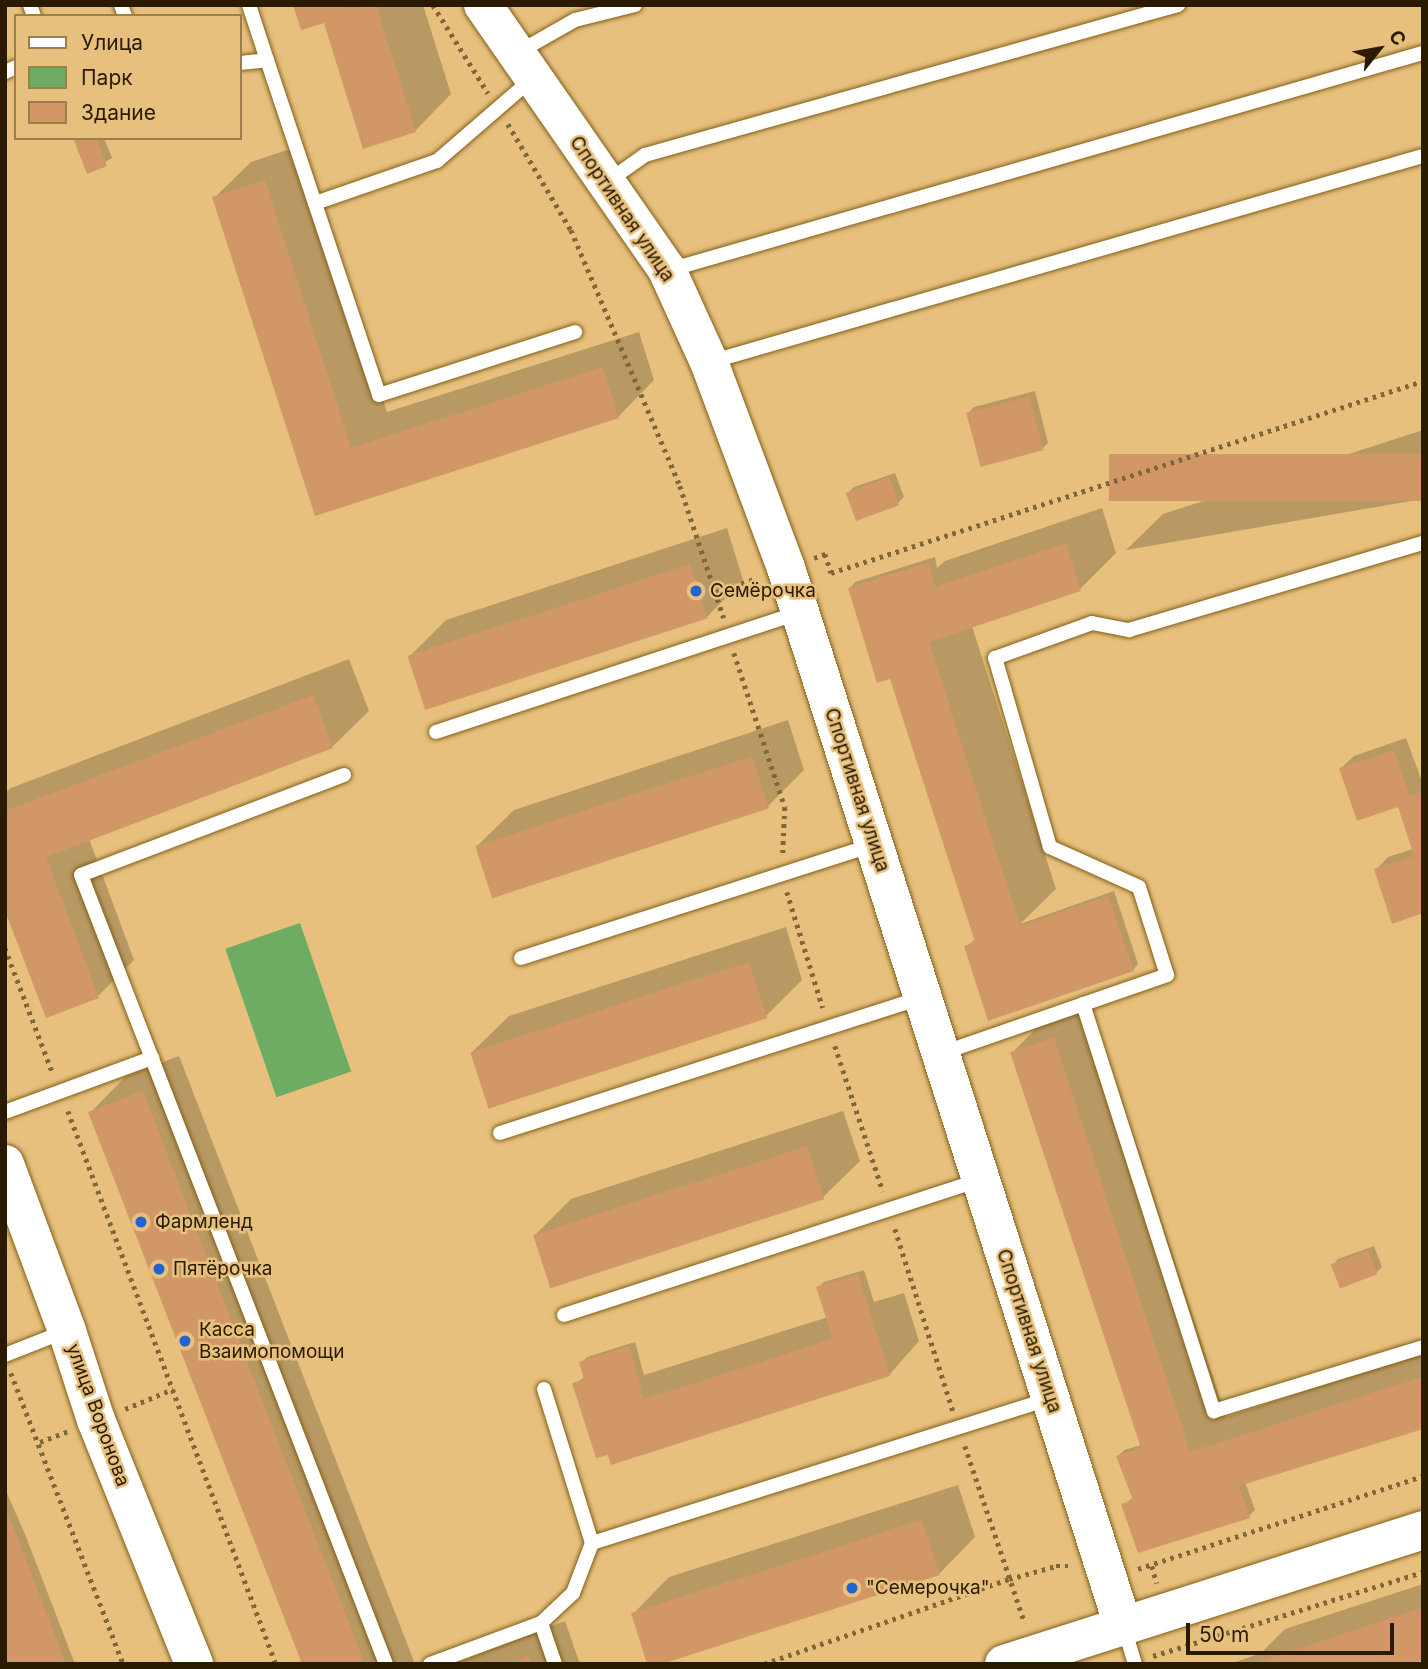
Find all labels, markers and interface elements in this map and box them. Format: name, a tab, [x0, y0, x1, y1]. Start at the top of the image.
legend	[14, 14, 242, 140]
north arrow	[1344, 14, 1414, 84]
text: С	[1384, 26, 1411, 50]
text: Улица	[81, 30, 143, 55]
text: Парк	[81, 65, 133, 90]
text: Здание	[81, 100, 156, 125]
street label: Спортивная улица	[565, 132, 679, 286]
place label: Семёрочка	[710, 580, 816, 602]
marker: Семёрочка	[688, 583, 704, 599]
street label: Спортивная улица	[820, 705, 894, 875]
place label: Фармленд	[155, 1211, 253, 1233]
marker: Фармленд	[133, 1214, 149, 1230]
street label: Спортивная улица	[992, 1246, 1066, 1416]
place label: Пятёрочка	[173, 1258, 272, 1280]
marker: Пятёрочка	[151, 1261, 167, 1277]
place label: Касса Взаимопомощи	[199, 1319, 344, 1363]
marker: Касса Взаимопомощи	[177, 1333, 193, 1349]
street label: улица Воронова	[62, 1341, 134, 1489]
place label: "Семерочка"	[866, 1577, 990, 1599]
marker: "Семерочка"	[844, 1580, 860, 1596]
scale bar	[1190, 1610, 1398, 1654]
text: 50 m	[1199, 1622, 1249, 1647]

